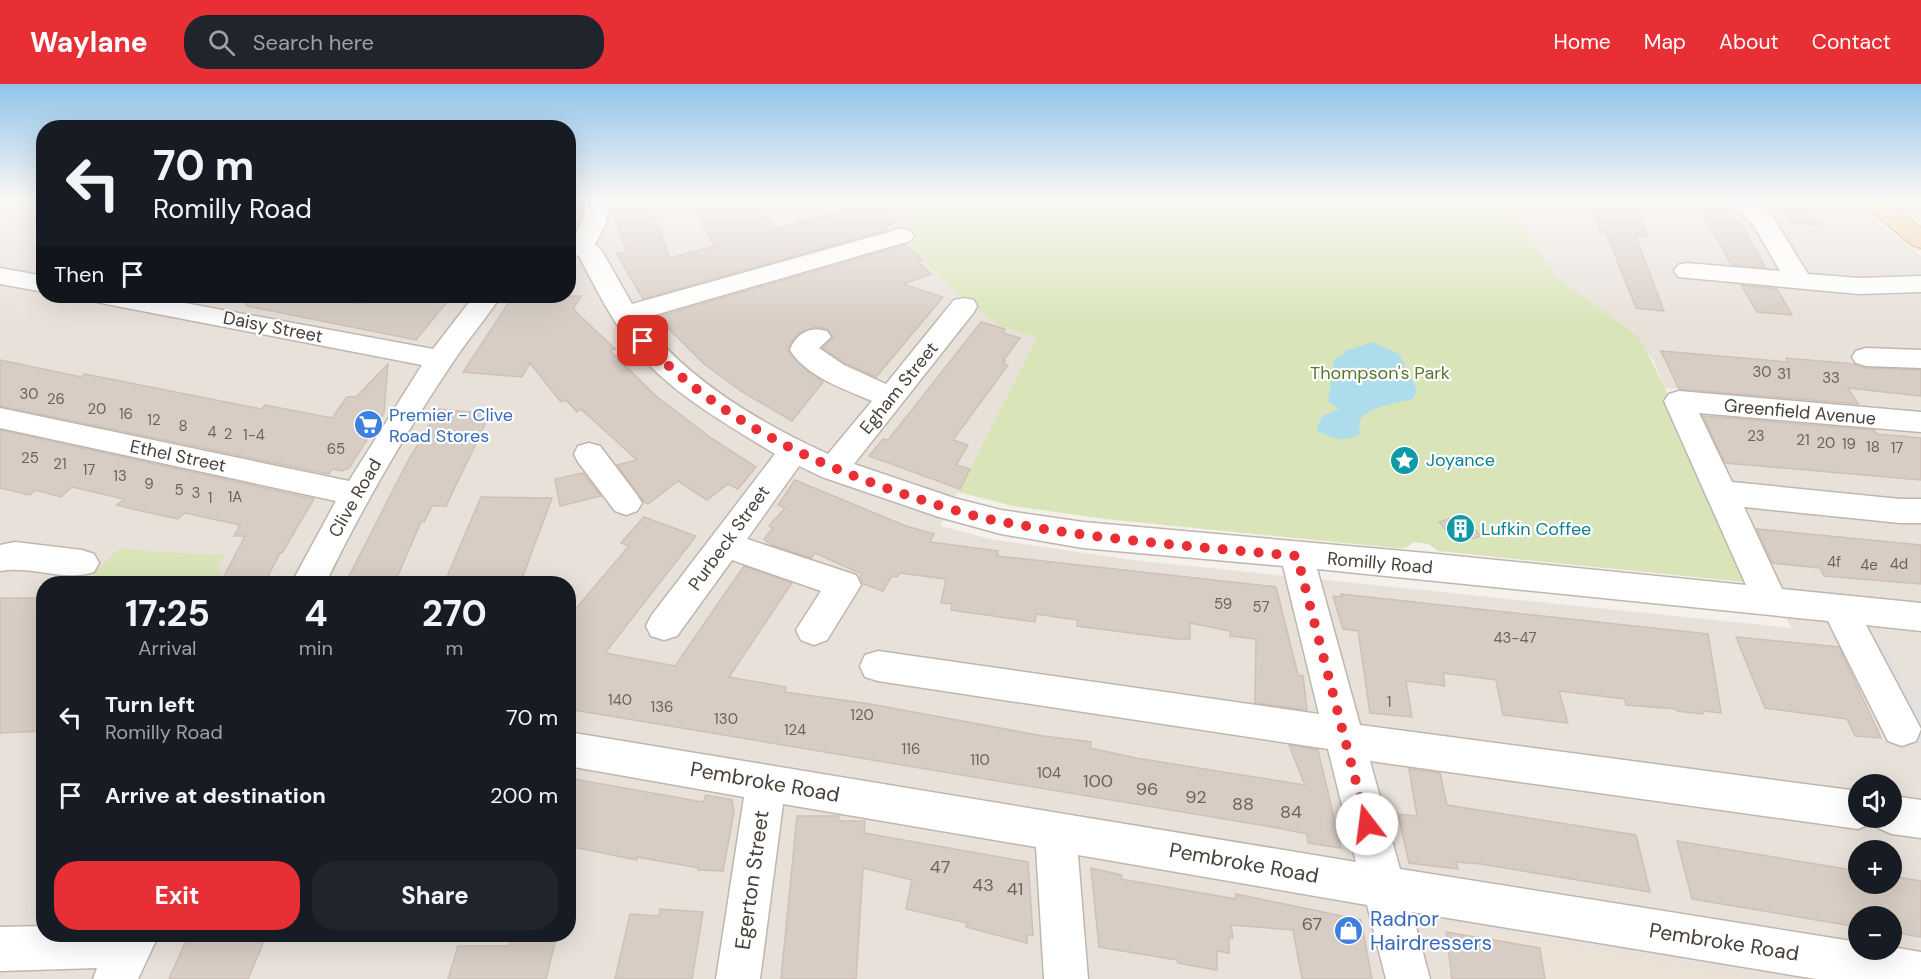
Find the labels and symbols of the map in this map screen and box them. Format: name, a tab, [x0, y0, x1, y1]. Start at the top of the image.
street label: Daisy Street	[221, 306, 325, 348]
pin	[617, 315, 668, 366]
street label: Egham Street	[854, 337, 944, 439]
park label: Thompson's Park	[1310, 361, 1450, 385]
house number: 30	[1752, 362, 1772, 382]
house number: 31	[1777, 364, 1791, 384]
house number: 33	[1822, 368, 1840, 388]
house number: 30	[19, 384, 39, 404]
house number: 26	[47, 389, 65, 409]
street label: Greenfield Avenue	[1723, 393, 1877, 431]
house number: 20	[88, 399, 106, 419]
place label: Premier - Clive Road Stores	[389, 403, 513, 448]
house number: 16	[119, 404, 133, 424]
supermarket icon: Premier - Clive Road Stores	[352, 409, 384, 441]
house number: 12	[147, 410, 161, 430]
house number: 8	[178, 416, 188, 436]
house number: 4	[207, 422, 217, 442]
house number: 2	[224, 424, 232, 444]
house number: 1-4	[243, 425, 265, 445]
house number: 23	[1747, 426, 1765, 446]
house number: 21	[1796, 430, 1810, 450]
house number: 20	[1817, 433, 1835, 453]
street label: Ethel Street	[128, 434, 228, 478]
house number: 19	[1842, 434, 1856, 454]
house number: 18	[1866, 437, 1880, 457]
house number: 17	[1891, 438, 1903, 458]
house number: 65	[327, 439, 345, 459]
place icon: Joyance	[1389, 444, 1421, 476]
house number: 25	[21, 448, 39, 468]
place label: Joyance	[1426, 448, 1495, 472]
house number: 21	[53, 454, 67, 474]
street label: Clive Road	[323, 454, 387, 542]
house number: 17	[83, 460, 95, 480]
house number: 13	[113, 466, 127, 486]
house number: 9	[144, 474, 154, 494]
house number: 5	[174, 480, 184, 500]
street label: Purbeck Street	[683, 481, 775, 595]
house number: 3	[192, 483, 200, 503]
house number: 1A	[228, 487, 242, 507]
house number: 1	[208, 488, 212, 508]
building icon: Lufkin Coffee	[1444, 513, 1476, 545]
place label: Lufkin Coffee	[1481, 517, 1591, 541]
street label: Romilly Road	[1326, 546, 1434, 580]
house number: 4f	[1827, 552, 1841, 572]
house number: 4d	[1890, 554, 1908, 574]
house number: 4e	[1860, 555, 1878, 575]
house number: 59	[1214, 594, 1232, 614]
house number: 57	[1253, 597, 1269, 617]
house number: 43-47	[1493, 628, 1537, 648]
house number: 140	[608, 690, 632, 710]
house number: 1	[1387, 692, 1391, 712]
house number: 136	[651, 697, 673, 717]
house number: 120	[850, 705, 874, 725]
house number: 130	[714, 709, 738, 729]
house number: 124	[784, 720, 806, 740]
house number: 116	[902, 739, 920, 759]
house number: 110	[970, 750, 990, 770]
street label: Pembroke Road	[688, 755, 842, 809]
house number: 104	[1037, 763, 1061, 783]
house number: 100	[1083, 769, 1113, 793]
house number: 96	[1136, 777, 1158, 801]
house number: 92	[1185, 785, 1207, 809]
house number: 88	[1232, 792, 1254, 816]
position arrow	[1335, 792, 1399, 856]
house number: 84	[1280, 800, 1302, 824]
street label: Egerton Street	[728, 809, 776, 951]
street label: Pembroke Road	[1167, 836, 1321, 890]
house number: 47	[930, 855, 950, 879]
house number: 43	[972, 873, 994, 897]
house number: 41	[1007, 877, 1023, 901]
place label: Radnor Hairdressers	[1370, 905, 1492, 957]
house number: 67	[1302, 912, 1322, 936]
shop icon: Radnor Hairdressers	[1333, 915, 1365, 947]
street label: Pembroke Road	[1647, 916, 1801, 968]

